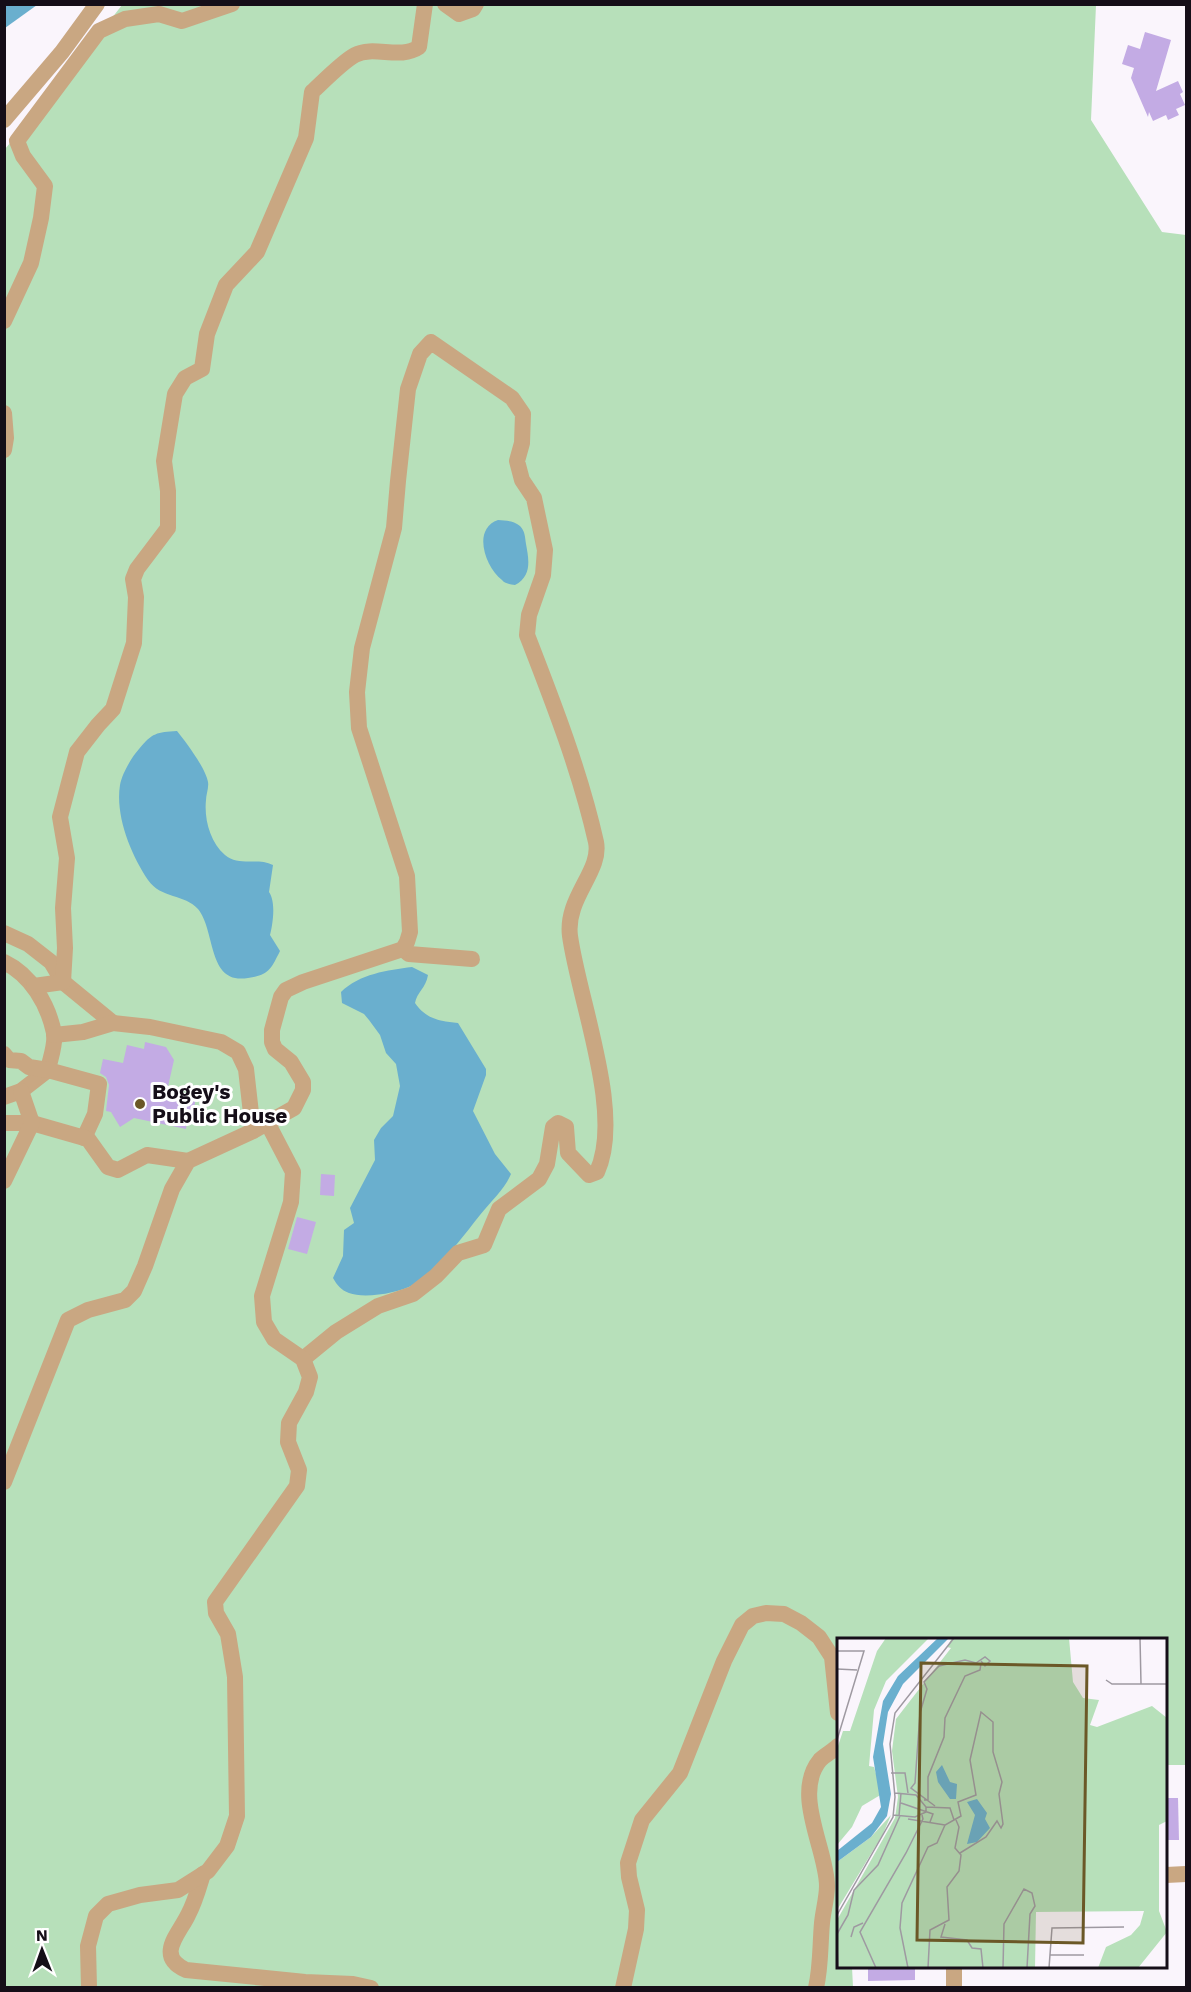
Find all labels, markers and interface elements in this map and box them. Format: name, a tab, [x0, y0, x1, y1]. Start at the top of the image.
place label: Bogey's Public House	[152, 1079, 287, 1128]
marker: Bogey's Public House	[133, 1097, 147, 1111]
inset map	[837, 1638, 1167, 1968]
north arrow	[12, 1920, 72, 1980]
text: N	[36, 1926, 48, 1945]

